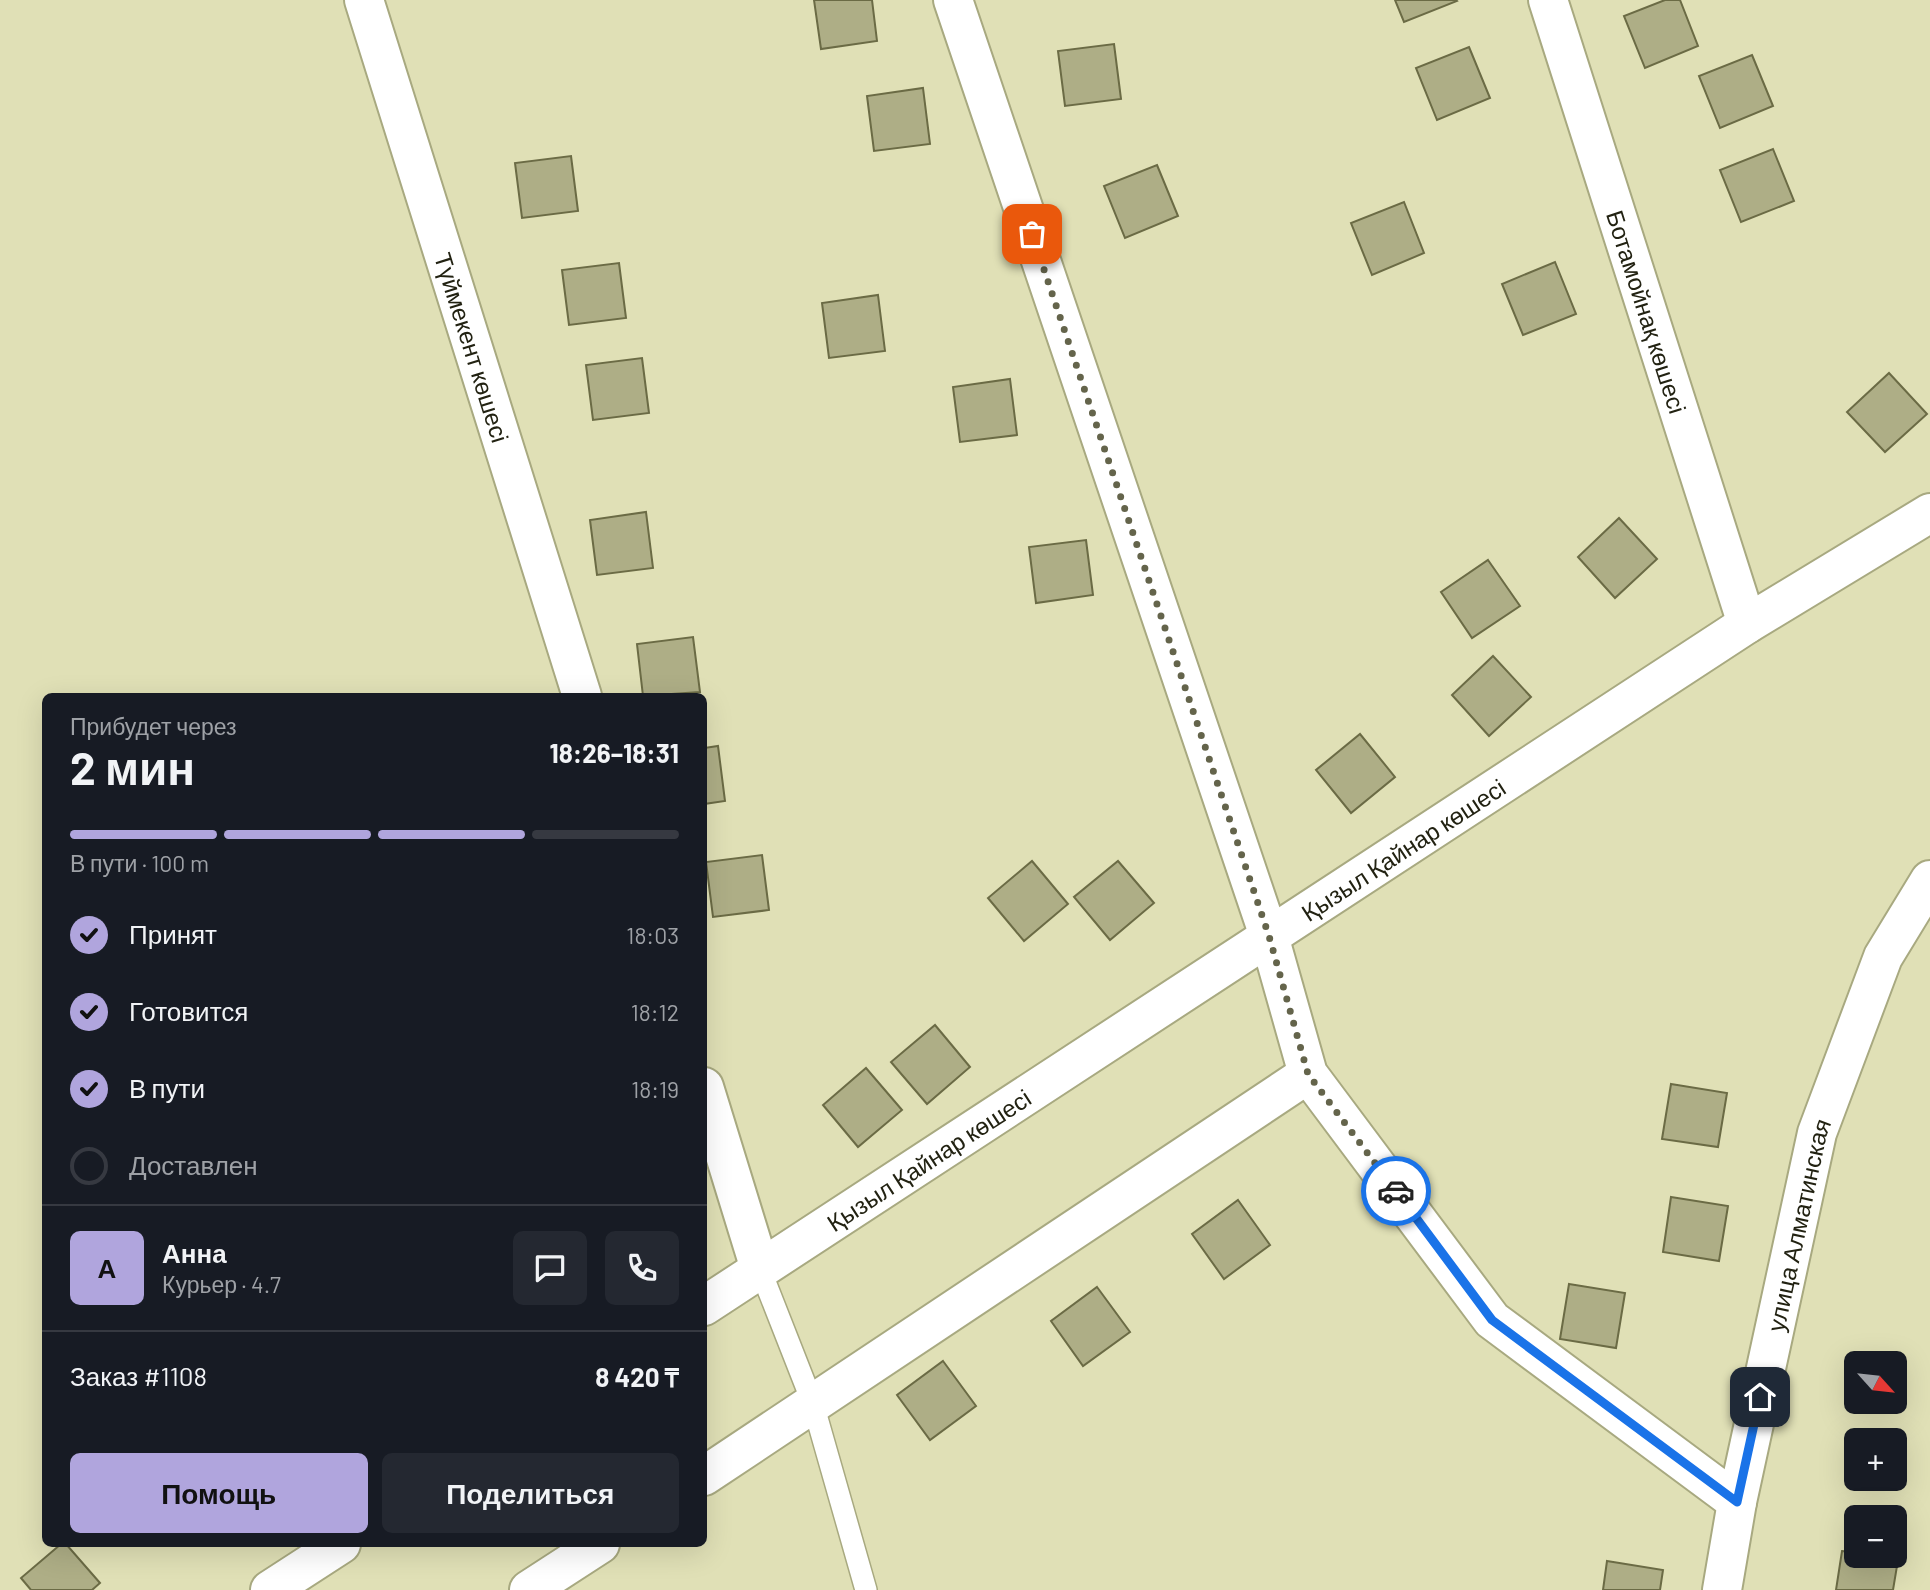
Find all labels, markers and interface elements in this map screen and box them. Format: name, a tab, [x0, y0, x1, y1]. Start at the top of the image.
pin	[1002, 204, 1062, 264]
street label: Ботамойнақ көшесі	[1601, 206, 1693, 417]
icon: bag	[1013, 215, 1051, 253]
street label: Түймекент көшесі	[430, 249, 516, 446]
text: Прибудет через	[70, 712, 237, 740]
text: 18:26–18:31	[549, 737, 679, 768]
text: 2 мин	[70, 739, 195, 794]
street label: Қызыл Қайнар көшесі	[1295, 772, 1510, 926]
text: В пути · 100 m	[70, 849, 209, 877]
icon: check	[70, 916, 108, 954]
text: Принят	[129, 918, 217, 949]
text: 18:03	[626, 921, 679, 949]
icon: check	[70, 993, 108, 1031]
text: Готовится	[129, 995, 248, 1026]
text: 18:12	[631, 998, 679, 1026]
icon: check	[70, 1070, 108, 1108]
text: В пути	[129, 1072, 205, 1103]
text: 18:19	[631, 1075, 679, 1103]
street label: Қызыл Қайнар көшесі	[821, 1082, 1036, 1237]
street label: улица Алматинская	[1760, 1114, 1836, 1334]
text: Доставлен	[129, 1149, 258, 1180]
courier	[1361, 1156, 1431, 1226]
icon: car	[1377, 1172, 1415, 1210]
button: chat	[513, 1231, 587, 1305]
button: phone	[605, 1231, 679, 1305]
text: Анна	[162, 1237, 227, 1268]
text: А	[98, 1252, 116, 1283]
text: Курьер · 4.7	[162, 1270, 281, 1298]
north arrow	[1844, 1351, 1908, 1414]
map controls	[1844, 1351, 1907, 1568]
text: Заказ #1108	[70, 1360, 207, 1391]
text: 8 420 ₸	[595, 1361, 679, 1392]
pin	[1730, 1367, 1790, 1427]
icon: home	[1741, 1378, 1779, 1416]
button: +	[1844, 1428, 1907, 1491]
button: Помощь	[70, 1453, 368, 1533]
button: Поделиться	[382, 1453, 679, 1533]
button: −	[1844, 1505, 1907, 1568]

